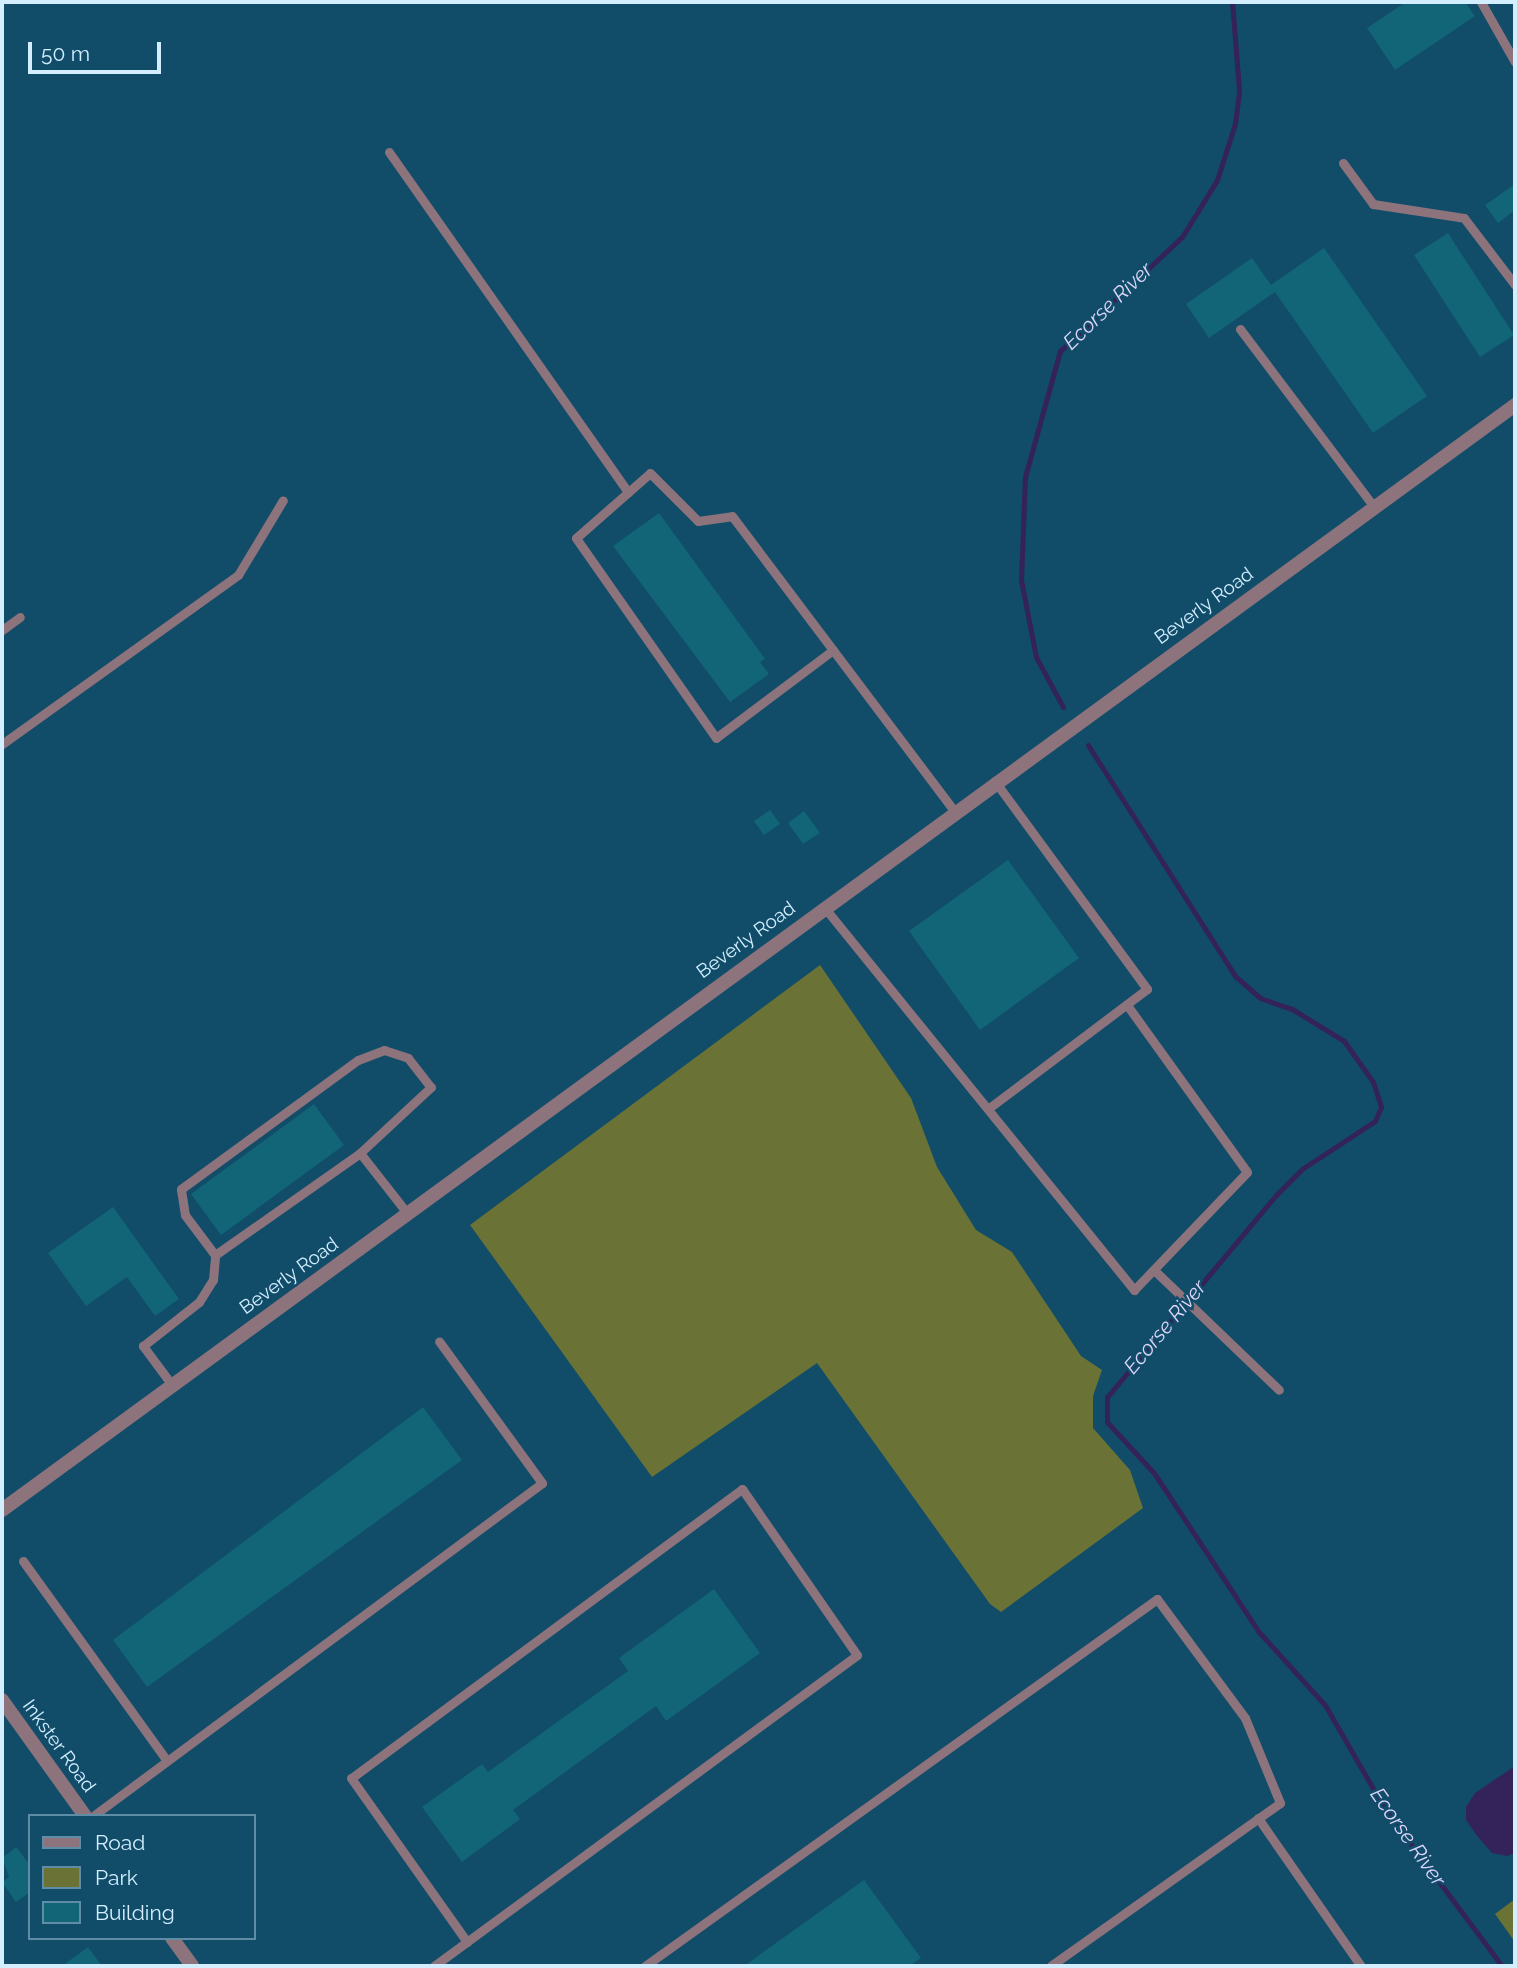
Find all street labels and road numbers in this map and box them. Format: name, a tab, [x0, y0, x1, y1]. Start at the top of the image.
street label: Beverly Road	[1150, 562, 1258, 650]
street label: Beverly Road	[692, 896, 800, 984]
street label: Beverly Road	[235, 1232, 343, 1320]
street label: Inkster Road	[18, 1695, 100, 1797]

